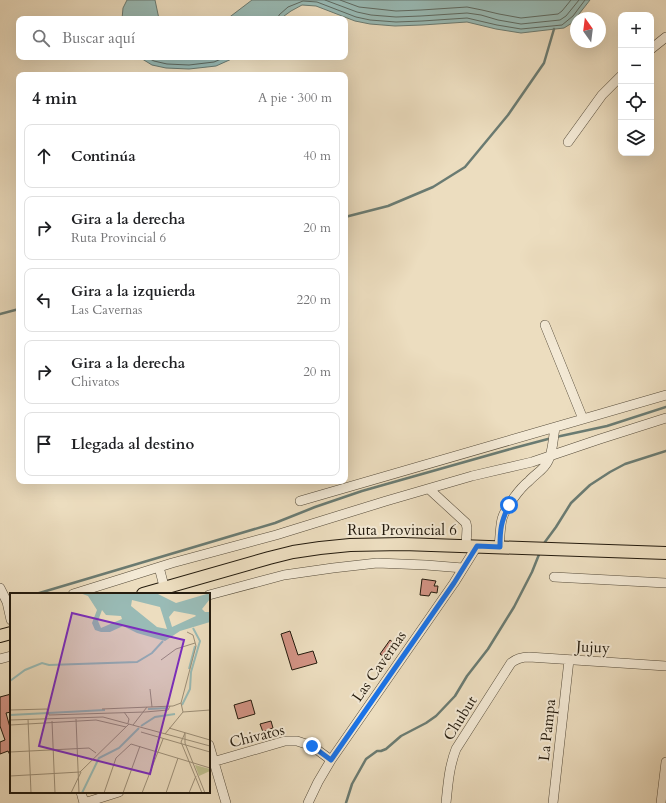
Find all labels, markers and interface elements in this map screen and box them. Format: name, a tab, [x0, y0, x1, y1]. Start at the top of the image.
north arrow	[570, 12, 606, 48]
map controls	[618, 12, 654, 156]
button: +	[618, 12, 654, 48]
search box	[16, 16, 348, 60]
icon: search	[30, 27, 52, 49]
text: Buscar aquí	[62, 28, 135, 48]
button: −	[618, 48, 654, 84]
button: locate	[618, 84, 654, 120]
text: 4 min	[32, 87, 77, 110]
text: A pie · 300 m	[258, 89, 332, 107]
button: layers	[618, 120, 654, 156]
icon: ahead	[33, 145, 55, 167]
text: Continúa	[71, 146, 136, 166]
text: 40 m	[303, 147, 331, 165]
text: Gira a la derecha	[71, 209, 185, 229]
icon: right	[33, 217, 55, 239]
text: 20 m	[303, 219, 331, 237]
text: Ruta Provincial 6	[71, 229, 166, 247]
text: Gira a la izquierda	[71, 281, 195, 301]
icon: left	[33, 289, 55, 311]
text: 220 m	[297, 291, 331, 309]
text: Las Cavernas	[71, 301, 142, 319]
text: Gira a la derecha	[71, 353, 185, 373]
icon: right	[33, 361, 55, 383]
text: 20 m	[303, 363, 331, 381]
text: Chivatos	[71, 373, 119, 391]
icon: arrive	[33, 433, 55, 455]
text: Llegada al destino	[71, 434, 194, 454]
route start	[500, 496, 518, 514]
street label: Ruta Provincial 6	[347, 520, 457, 540]
inset map	[10, 593, 210, 793]
street label: Las Cavernas	[347, 626, 411, 706]
street label: Jujuy	[574, 636, 610, 658]
street label: Chubut	[439, 692, 482, 744]
street label: La Pampa	[534, 698, 560, 762]
street label: Chivatos	[227, 720, 287, 752]
route end	[303, 737, 321, 755]

